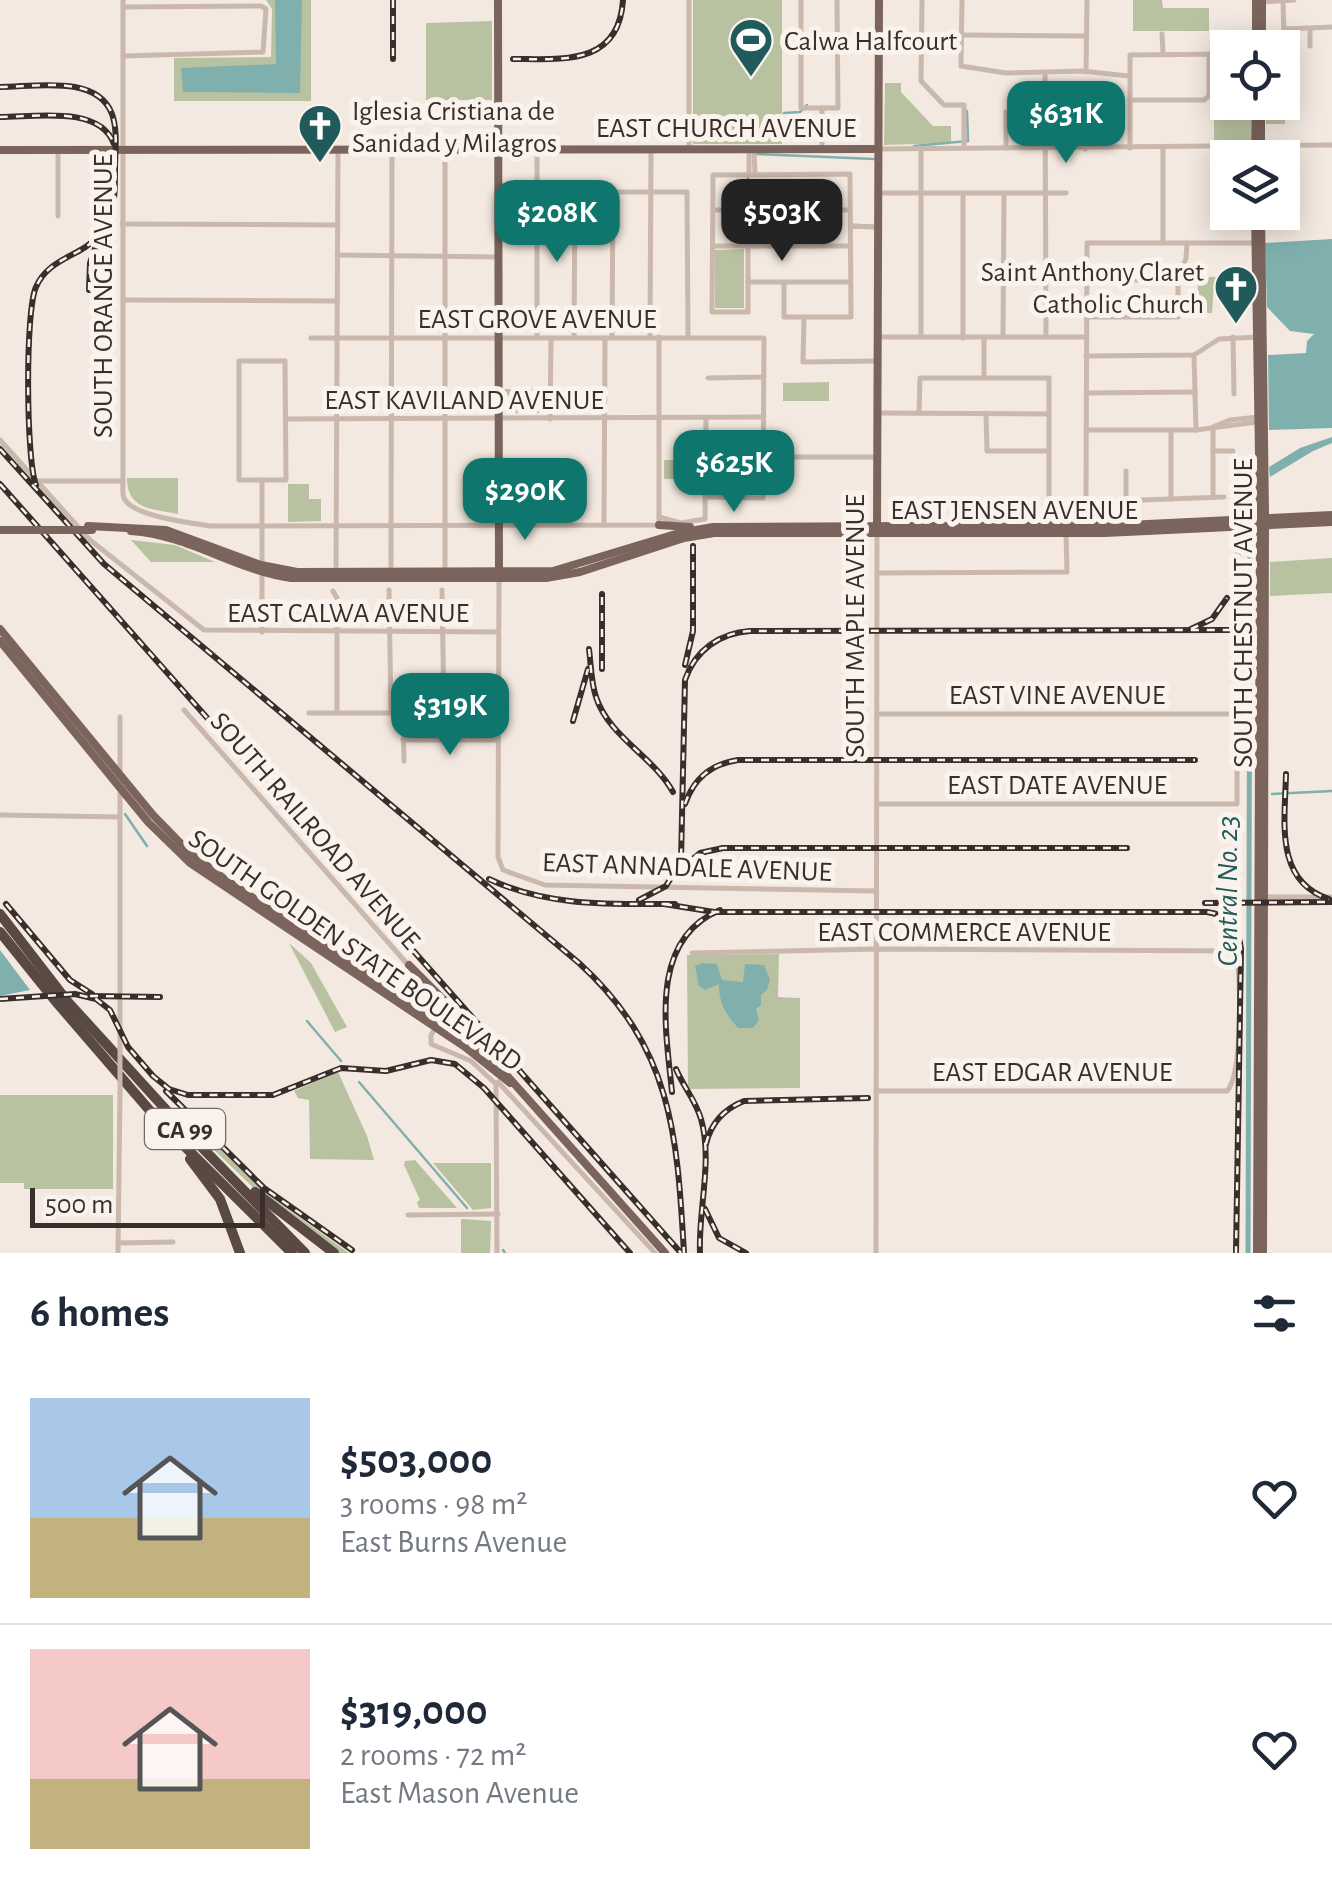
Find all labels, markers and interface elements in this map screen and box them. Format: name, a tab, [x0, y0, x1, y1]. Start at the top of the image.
sports icon: Calwa Halfcourt	[728, 17, 774, 78]
place label: Calwa Halfcourt	[784, 28, 957, 56]
map controls	[1210, 30, 1300, 230]
button: locate	[1210, 30, 1300, 120]
pin: $631K	[996, 81, 1136, 166]
text: $631K	[1029, 97, 1103, 129]
place label: Iglesia Cristiana de Sanidad y Milagros	[352, 98, 557, 158]
church icon: Iglesia Cristiana de Sanidad y Milagros	[297, 103, 343, 164]
street label: EAST CHURCH AVENUE	[596, 115, 856, 143]
button: layers	[1210, 140, 1300, 230]
street label: SOUTH ORANGE AVENUE	[90, 154, 118, 438]
pin: $503K	[712, 179, 852, 264]
pin: $208K	[487, 180, 627, 265]
text: $503K	[743, 195, 821, 227]
text: $208K	[517, 196, 597, 228]
place label: Saint Anthony Claret Catholic Church	[981, 259, 1204, 319]
church icon: Saint Anthony Claret Catholic Church	[1213, 264, 1259, 325]
street label: EAST GROVE AVENUE	[417, 306, 657, 334]
street label: EAST KAVILAND AVENUE	[324, 387, 604, 415]
pin: $625K	[664, 430, 804, 515]
text: $625K	[695, 446, 773, 478]
pin: $290K	[455, 458, 595, 543]
street label: SOUTH CHESTNUT AVENUE	[1230, 458, 1258, 768]
text: $290K	[485, 474, 565, 506]
street label: SOUTH MAPLE AVENUE	[842, 494, 870, 758]
street label: EAST JENSEN AVENUE	[890, 497, 1138, 525]
street label: EAST CALWA AVENUE	[227, 600, 469, 628]
pin: $319K	[380, 673, 520, 758]
street label: EAST VINE AVENUE	[949, 682, 1165, 710]
text: $319K	[413, 689, 487, 721]
street label: SOUTH RAILROAD AVENUE	[204, 708, 425, 955]
street label: EAST DATE AVENUE	[947, 772, 1167, 800]
water label: Central No. 23	[1213, 815, 1243, 967]
street label: SOUTH GOLDEN STATE BOULEVARD	[183, 825, 527, 1077]
street label: EAST ANNADALE AVENUE	[541, 849, 832, 887]
street label: EAST COMMERCE AVENUE	[817, 919, 1111, 947]
street label: EAST EDGAR AVENUE	[932, 1059, 1172, 1087]
road number: CA 99	[145, 1109, 225, 1149]
scale bar	[30, 1183, 265, 1228]
text: 500 m	[45, 1191, 113, 1219]
icon: filters	[1247, 1286, 1302, 1341]
text: 6 homes	[30, 1292, 169, 1334]
icon: home	[110, 1438, 230, 1558]
text: $503,000	[340, 1439, 492, 1481]
icon: heart	[1247, 1471, 1302, 1526]
text: 3 rooms · 98 m²	[340, 1488, 527, 1520]
text: East Burns Avenue	[340, 1526, 567, 1558]
icon: home	[110, 1689, 230, 1809]
text: $319,000	[340, 1690, 488, 1732]
icon: heart	[1247, 1722, 1302, 1777]
text: 2 rooms · 72 m²	[340, 1739, 527, 1771]
text: East Mason Avenue	[340, 1777, 579, 1809]

